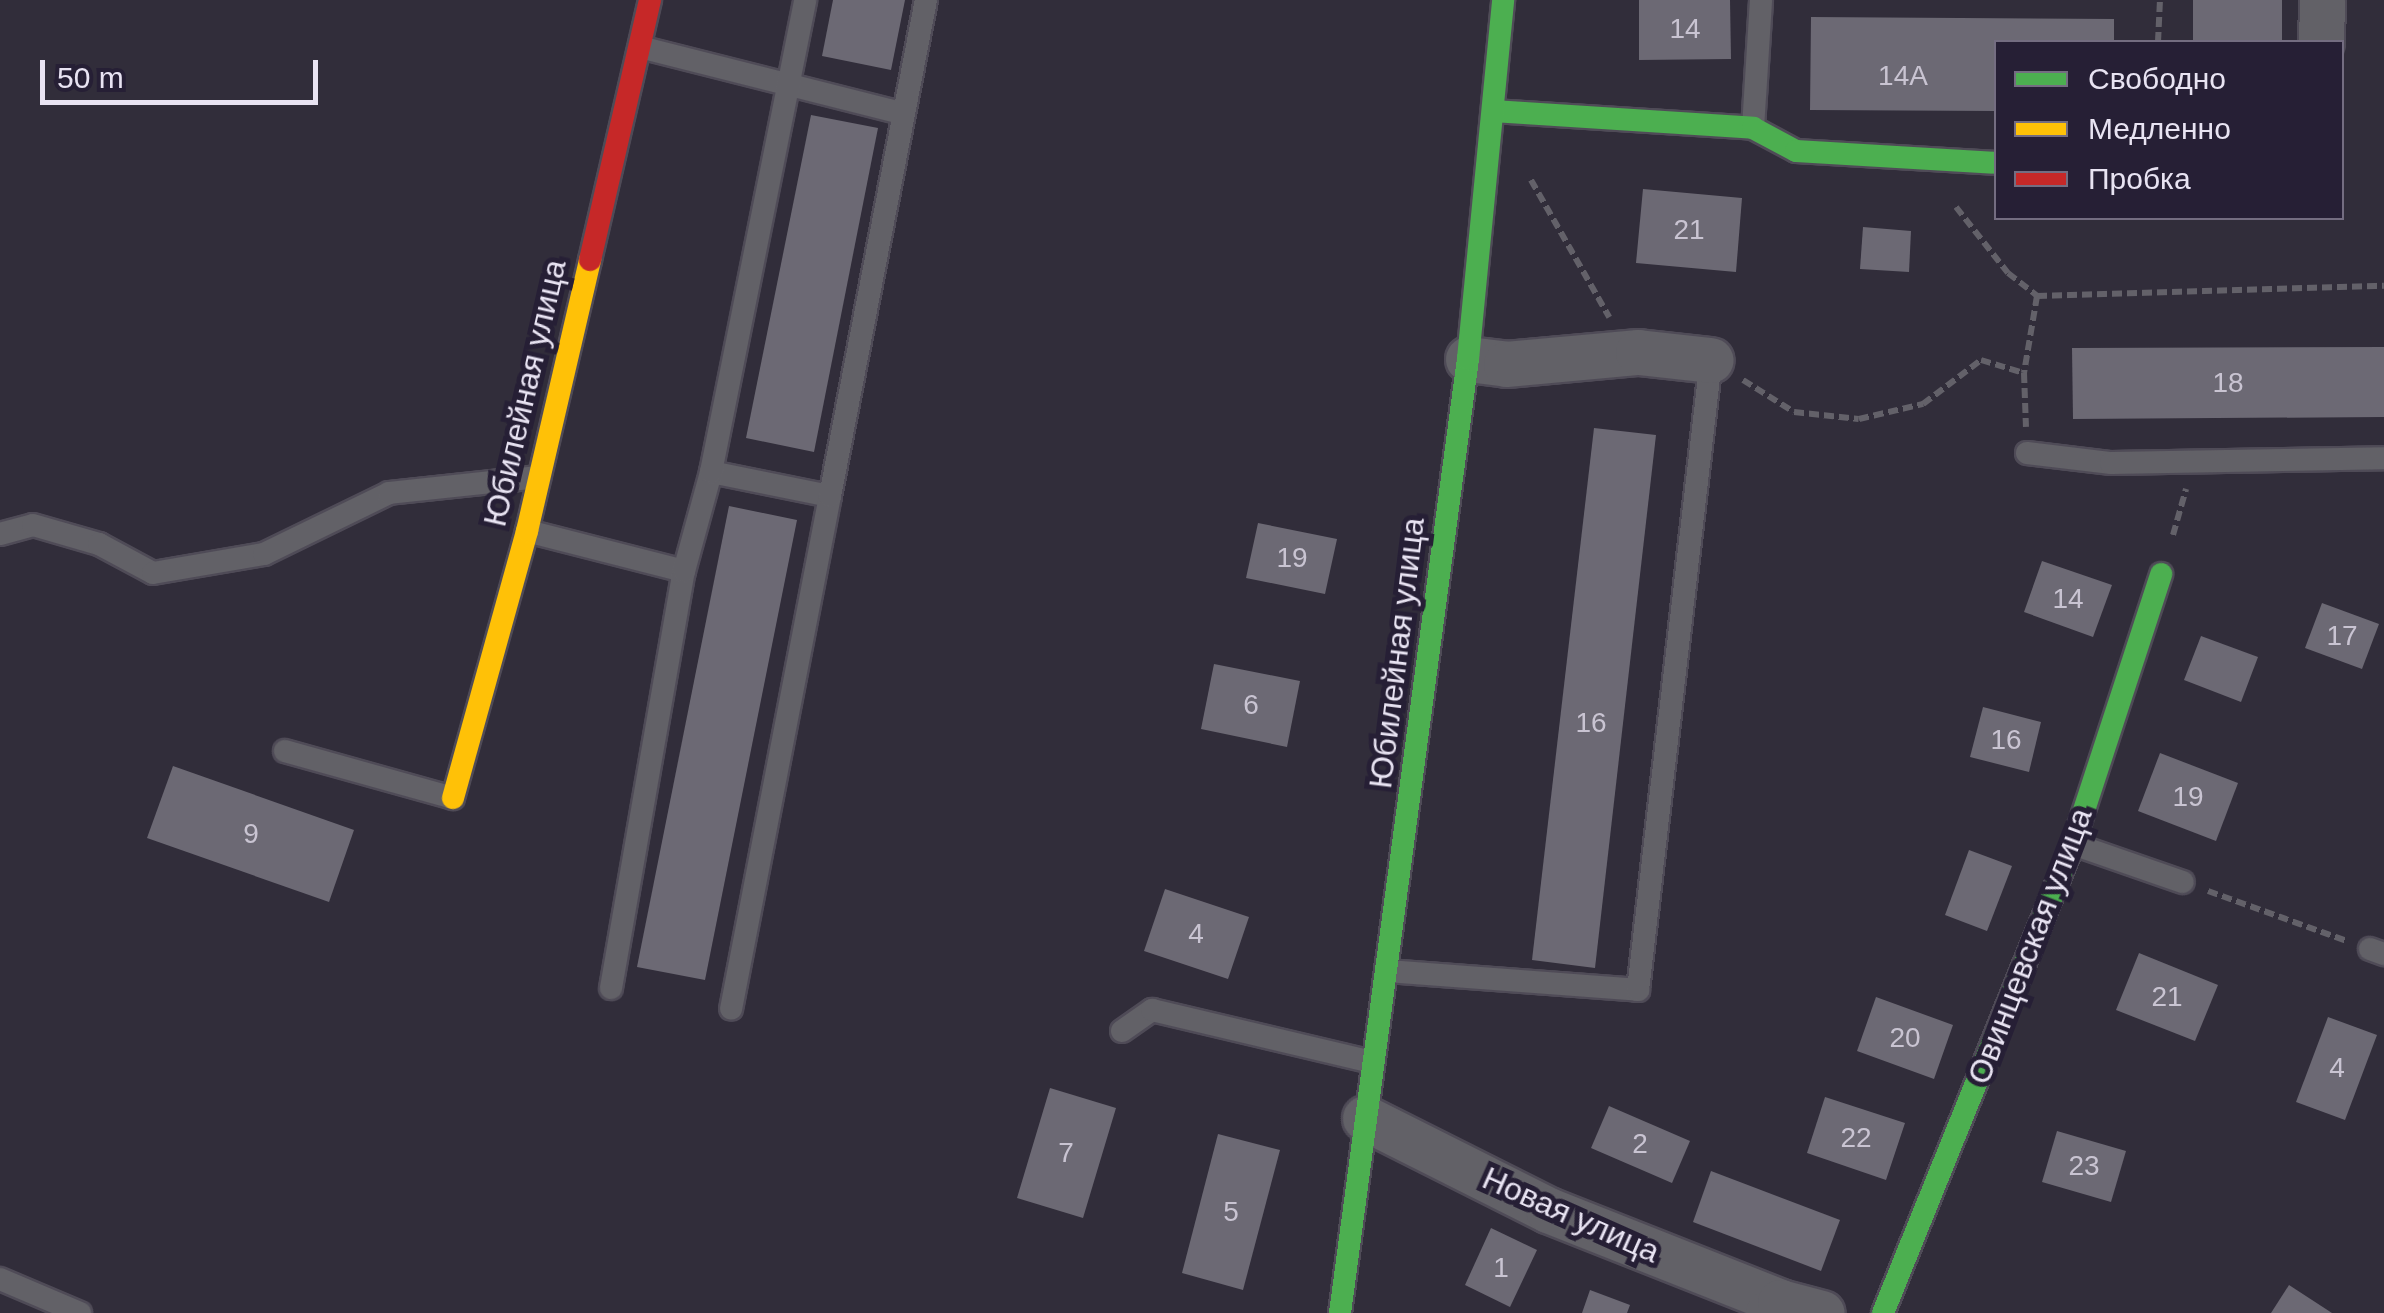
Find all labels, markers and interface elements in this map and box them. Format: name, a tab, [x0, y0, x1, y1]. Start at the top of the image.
house number: 14	[1669, 12, 1701, 46]
scale bar	[45, 40, 322, 102]
legend	[1994, 40, 2344, 220]
house number: 14А	[1878, 59, 1928, 93]
text: 50 m	[57, 61, 124, 94]
text: Свободно	[2088, 62, 2226, 95]
text: Медленно	[2088, 112, 2231, 145]
text: Пробка	[2088, 162, 2191, 195]
house number: 21	[1673, 213, 1705, 247]
street label: Юбилейная улица	[476, 256, 574, 530]
house number: 18	[2212, 366, 2244, 400]
street label: Юбилейная улица	[1361, 515, 1433, 791]
house number: 19	[1276, 541, 1308, 575]
house number: 14	[2052, 582, 2084, 616]
house number: 17	[2326, 619, 2358, 653]
house number: 6	[1243, 688, 1259, 722]
house number: 16	[1575, 706, 1607, 740]
house number: 16	[1990, 723, 2022, 757]
house number: 19	[2172, 780, 2204, 814]
street label: Овинцевская улица	[1960, 803, 2100, 1089]
house number: 9	[243, 817, 259, 851]
house number: 4	[1188, 917, 1204, 951]
house number: 21	[2151, 980, 2183, 1014]
house number: 20	[1889, 1021, 1921, 1055]
house number: 4	[2329, 1051, 2345, 1085]
house number: 22	[1840, 1121, 1872, 1155]
house number: 2	[1632, 1127, 1648, 1161]
house number: 7	[1058, 1136, 1074, 1170]
house number: 23	[2068, 1149, 2100, 1183]
street label: Новая улица	[1477, 1159, 1665, 1271]
house number: 5	[1223, 1195, 1239, 1229]
house number: 1	[1493, 1251, 1509, 1285]

